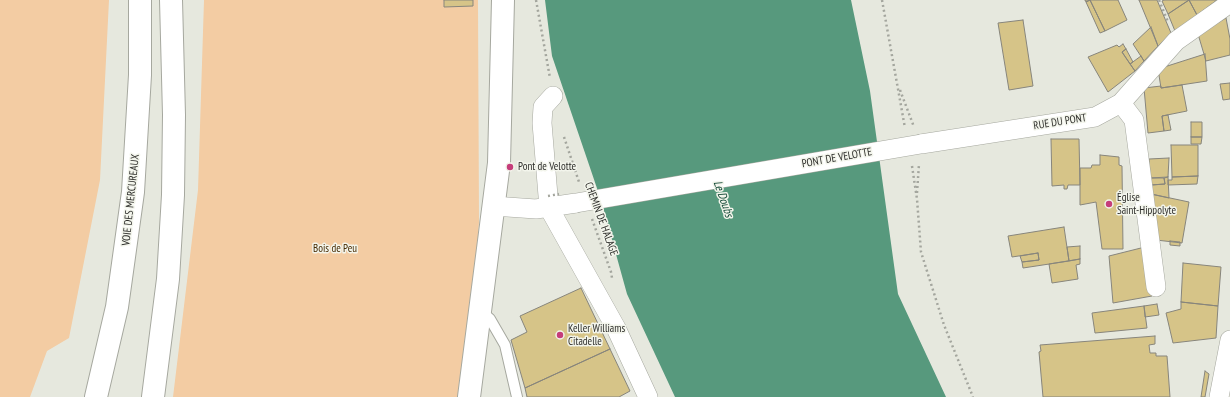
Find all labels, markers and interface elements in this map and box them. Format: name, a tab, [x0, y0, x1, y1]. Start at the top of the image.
street label: RUE DU PONT	[1033, 111, 1087, 133]
street label: PONT DE VELOTTE	[801, 145, 873, 171]
street label: VOIE DES MERCUREAUX	[120, 154, 142, 246]
place label: Pont de Velotte	[518, 160, 576, 174]
marker: Pont de Velotte	[505, 162, 515, 172]
water label: Le Doubs	[710, 179, 736, 219]
street label: CHEMIN DE HALAGE	[582, 181, 620, 257]
place label: Église Saint-Hippolyte	[1117, 191, 1176, 217]
marker: Église Saint-Hippolyte	[1104, 199, 1114, 209]
park label: Bois de Peu	[313, 242, 357, 256]
place label: Keller Williams Citadelle	[568, 322, 625, 348]
marker: Keller Williams Citadelle	[555, 330, 565, 340]

